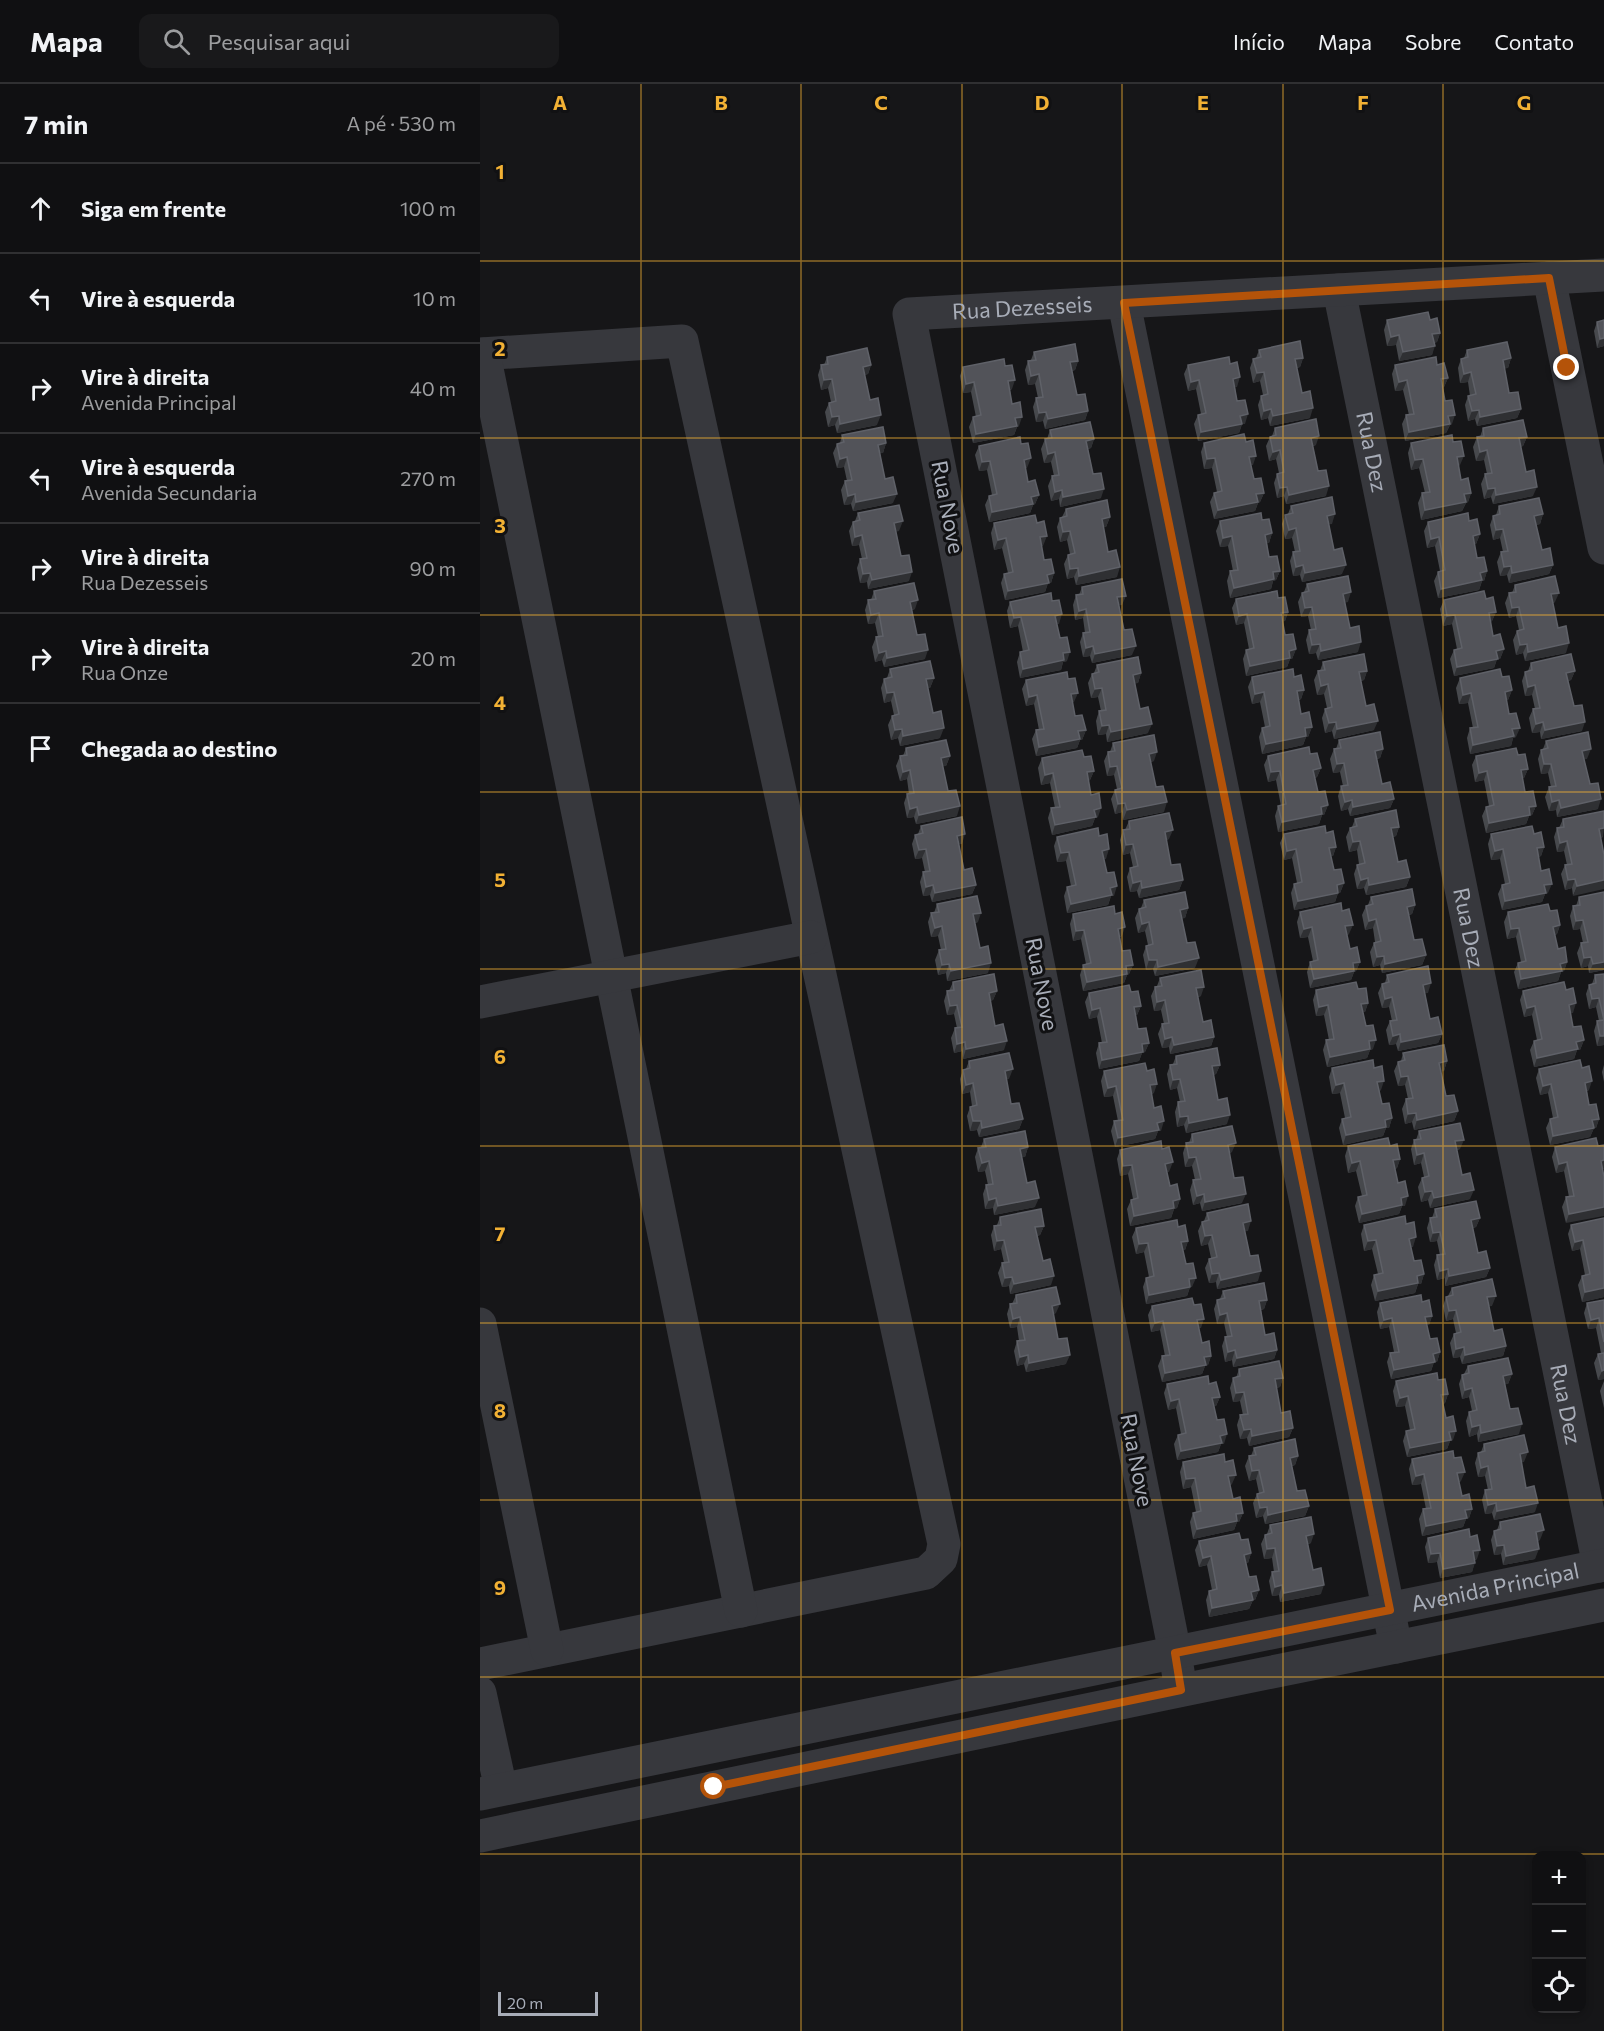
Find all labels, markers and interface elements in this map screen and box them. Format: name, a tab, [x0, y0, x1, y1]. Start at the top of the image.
search box	[139, 14, 559, 68]
text: Mapa	[30, 24, 103, 58]
icon: search	[160, 25, 193, 58]
text: Pesquisar aqui	[208, 28, 350, 55]
text: Início	[1233, 29, 1285, 54]
text: Mapa	[1318, 29, 1372, 54]
text: Sobre	[1405, 29, 1461, 54]
text: Contato	[1494, 29, 1574, 54]
text: A	[553, 90, 567, 114]
text: B	[714, 90, 728, 114]
text: C	[874, 90, 888, 114]
text: D	[1035, 90, 1049, 114]
text: E	[1197, 90, 1209, 114]
text: F	[1357, 90, 1369, 114]
text: G	[1517, 90, 1531, 114]
text: 7 min	[24, 108, 88, 139]
text: A pé · 530 m	[346, 111, 456, 135]
text: 1	[495, 159, 505, 183]
icon: ahead	[24, 192, 57, 225]
text: Siga em frente	[81, 195, 226, 222]
text: 100 m	[400, 196, 456, 220]
icon: left	[24, 282, 57, 315]
text: Vire à esquerda	[81, 285, 235, 312]
text: 10 m	[413, 286, 456, 310]
street label: Rua Dezesseis	[951, 290, 1093, 325]
text: 2	[494, 336, 506, 360]
route end	[1553, 354, 1579, 380]
text: Vire à direita	[81, 363, 209, 390]
icon: right	[24, 372, 57, 405]
text: 40 m	[410, 376, 456, 400]
text: Avenida Principal	[81, 390, 236, 414]
street label: Rua Dez	[1351, 409, 1394, 494]
text: Vire à esquerda	[81, 453, 235, 480]
street label: Rua Nove	[926, 458, 971, 556]
icon: left	[24, 462, 57, 495]
text: 270 m	[400, 466, 456, 490]
text: Avenida Secundaria	[81, 480, 257, 504]
text: 3	[494, 513, 506, 537]
text: Vire à direita	[81, 543, 209, 570]
icon: right	[24, 552, 57, 585]
text: 90 m	[410, 556, 456, 580]
text: Rua Dezesseis	[81, 570, 208, 594]
text: Vire à direita	[81, 633, 209, 660]
icon: right	[24, 642, 57, 675]
text: 20 m	[411, 646, 456, 670]
text: Rua Onze	[81, 660, 168, 684]
text: 4	[494, 690, 506, 714]
icon: arrive	[24, 732, 57, 765]
text: Chegada ao destino	[81, 735, 277, 762]
text: 5	[494, 867, 506, 891]
street label: Rua Dez	[1448, 885, 1491, 970]
street label: Rua Nove	[1020, 935, 1065, 1033]
text: 6	[494, 1044, 506, 1068]
text: 7	[495, 1221, 506, 1245]
street label: Rua Dez	[1545, 1361, 1588, 1447]
text: 8	[494, 1398, 506, 1422]
street label: Rua Nove	[1115, 1411, 1160, 1509]
street label: Avenida Principal	[1409, 1556, 1582, 1617]
text: 9	[494, 1575, 506, 1599]
route start	[700, 1773, 726, 1799]
map controls	[1532, 1851, 1586, 2013]
button: +	[1532, 1851, 1586, 1905]
button: −	[1532, 1905, 1586, 1959]
button: locate	[1532, 1959, 1586, 2013]
scale bar	[498, 1989, 598, 2016]
text: 20 m	[507, 1993, 543, 2012]

